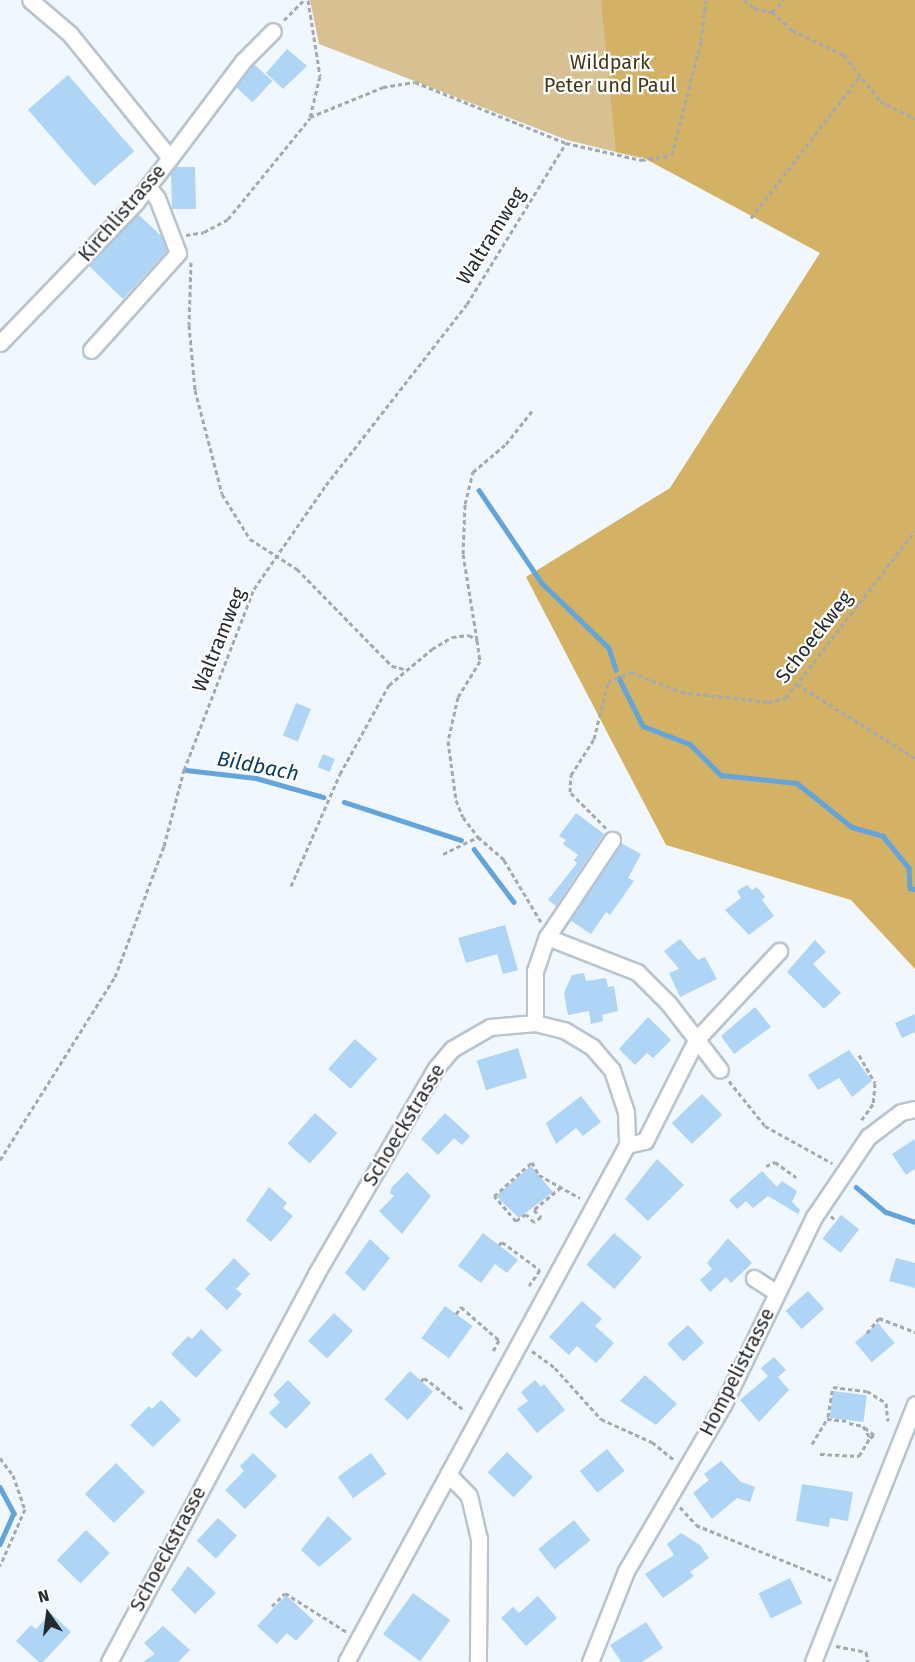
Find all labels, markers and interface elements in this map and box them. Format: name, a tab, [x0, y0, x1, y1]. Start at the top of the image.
park label: Wildpark Peter und Paul	[544, 51, 676, 98]
street label: Kirchlistrasse	[73, 159, 171, 267]
street label: Waltramweg	[452, 183, 530, 289]
street label: Waltramweg	[187, 584, 251, 696]
street label: Schoeckweg	[771, 586, 857, 688]
water label: Bildbach	[215, 746, 301, 786]
street label: Schoeckstrasse	[358, 1060, 450, 1190]
street label: Hompelistrasse	[694, 1304, 780, 1440]
street label: Schoeckstrasse	[125, 1482, 211, 1616]
north arrow	[18, 1584, 78, 1644]
text: N	[36, 1586, 51, 1607]

